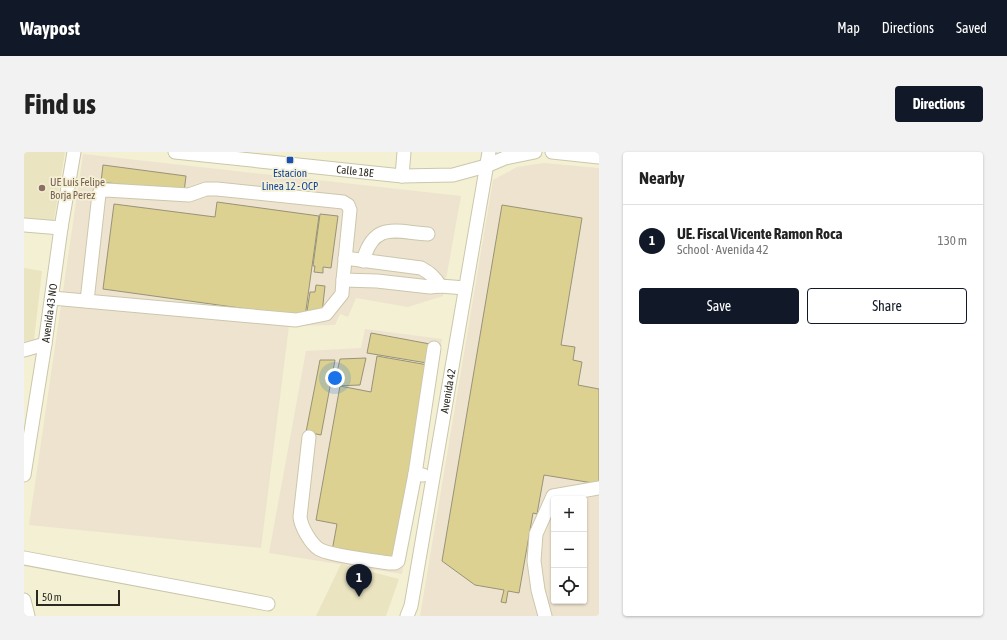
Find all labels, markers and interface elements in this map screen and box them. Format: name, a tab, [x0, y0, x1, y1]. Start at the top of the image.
text: Waypost	[20, 17, 80, 39]
text: Map	[837, 20, 860, 36]
text: Directions	[882, 20, 934, 36]
text: Saved	[956, 20, 987, 36]
button: Directions	[895, 86, 983, 122]
text: Find us	[24, 88, 96, 120]
marker: Estacion Linea 12 - OCP	[285, 155, 295, 165]
street label: Calle 18E	[336, 163, 375, 179]
place label: Estacion Linea 12 - OCP	[262, 167, 318, 192]
text: Nearby	[639, 168, 685, 188]
place label: UE Luis Felipe Borja Perez	[50, 176, 105, 201]
marker: UE Luis Felipe Borja Perez	[37, 183, 47, 193]
text: UE. Fiscal Vicente Ramon Roca	[677, 225, 843, 242]
text: 1	[649, 233, 655, 248]
text: 130 m	[938, 233, 967, 248]
text: School · Avenida 42	[677, 242, 769, 257]
street label: Avenida 43 NO	[39, 283, 59, 343]
button: Save	[639, 288, 799, 324]
button: Share	[807, 288, 967, 324]
your location	[325, 368, 345, 388]
street label: Avenida 42	[438, 368, 458, 414]
map controls	[551, 496, 587, 604]
button: +	[551, 496, 587, 532]
button: −	[551, 532, 587, 568]
pin: 1	[346, 564, 372, 597]
button: locate	[551, 568, 587, 604]
scale bar	[36, 588, 120, 607]
text: 50 m	[42, 591, 62, 603]

